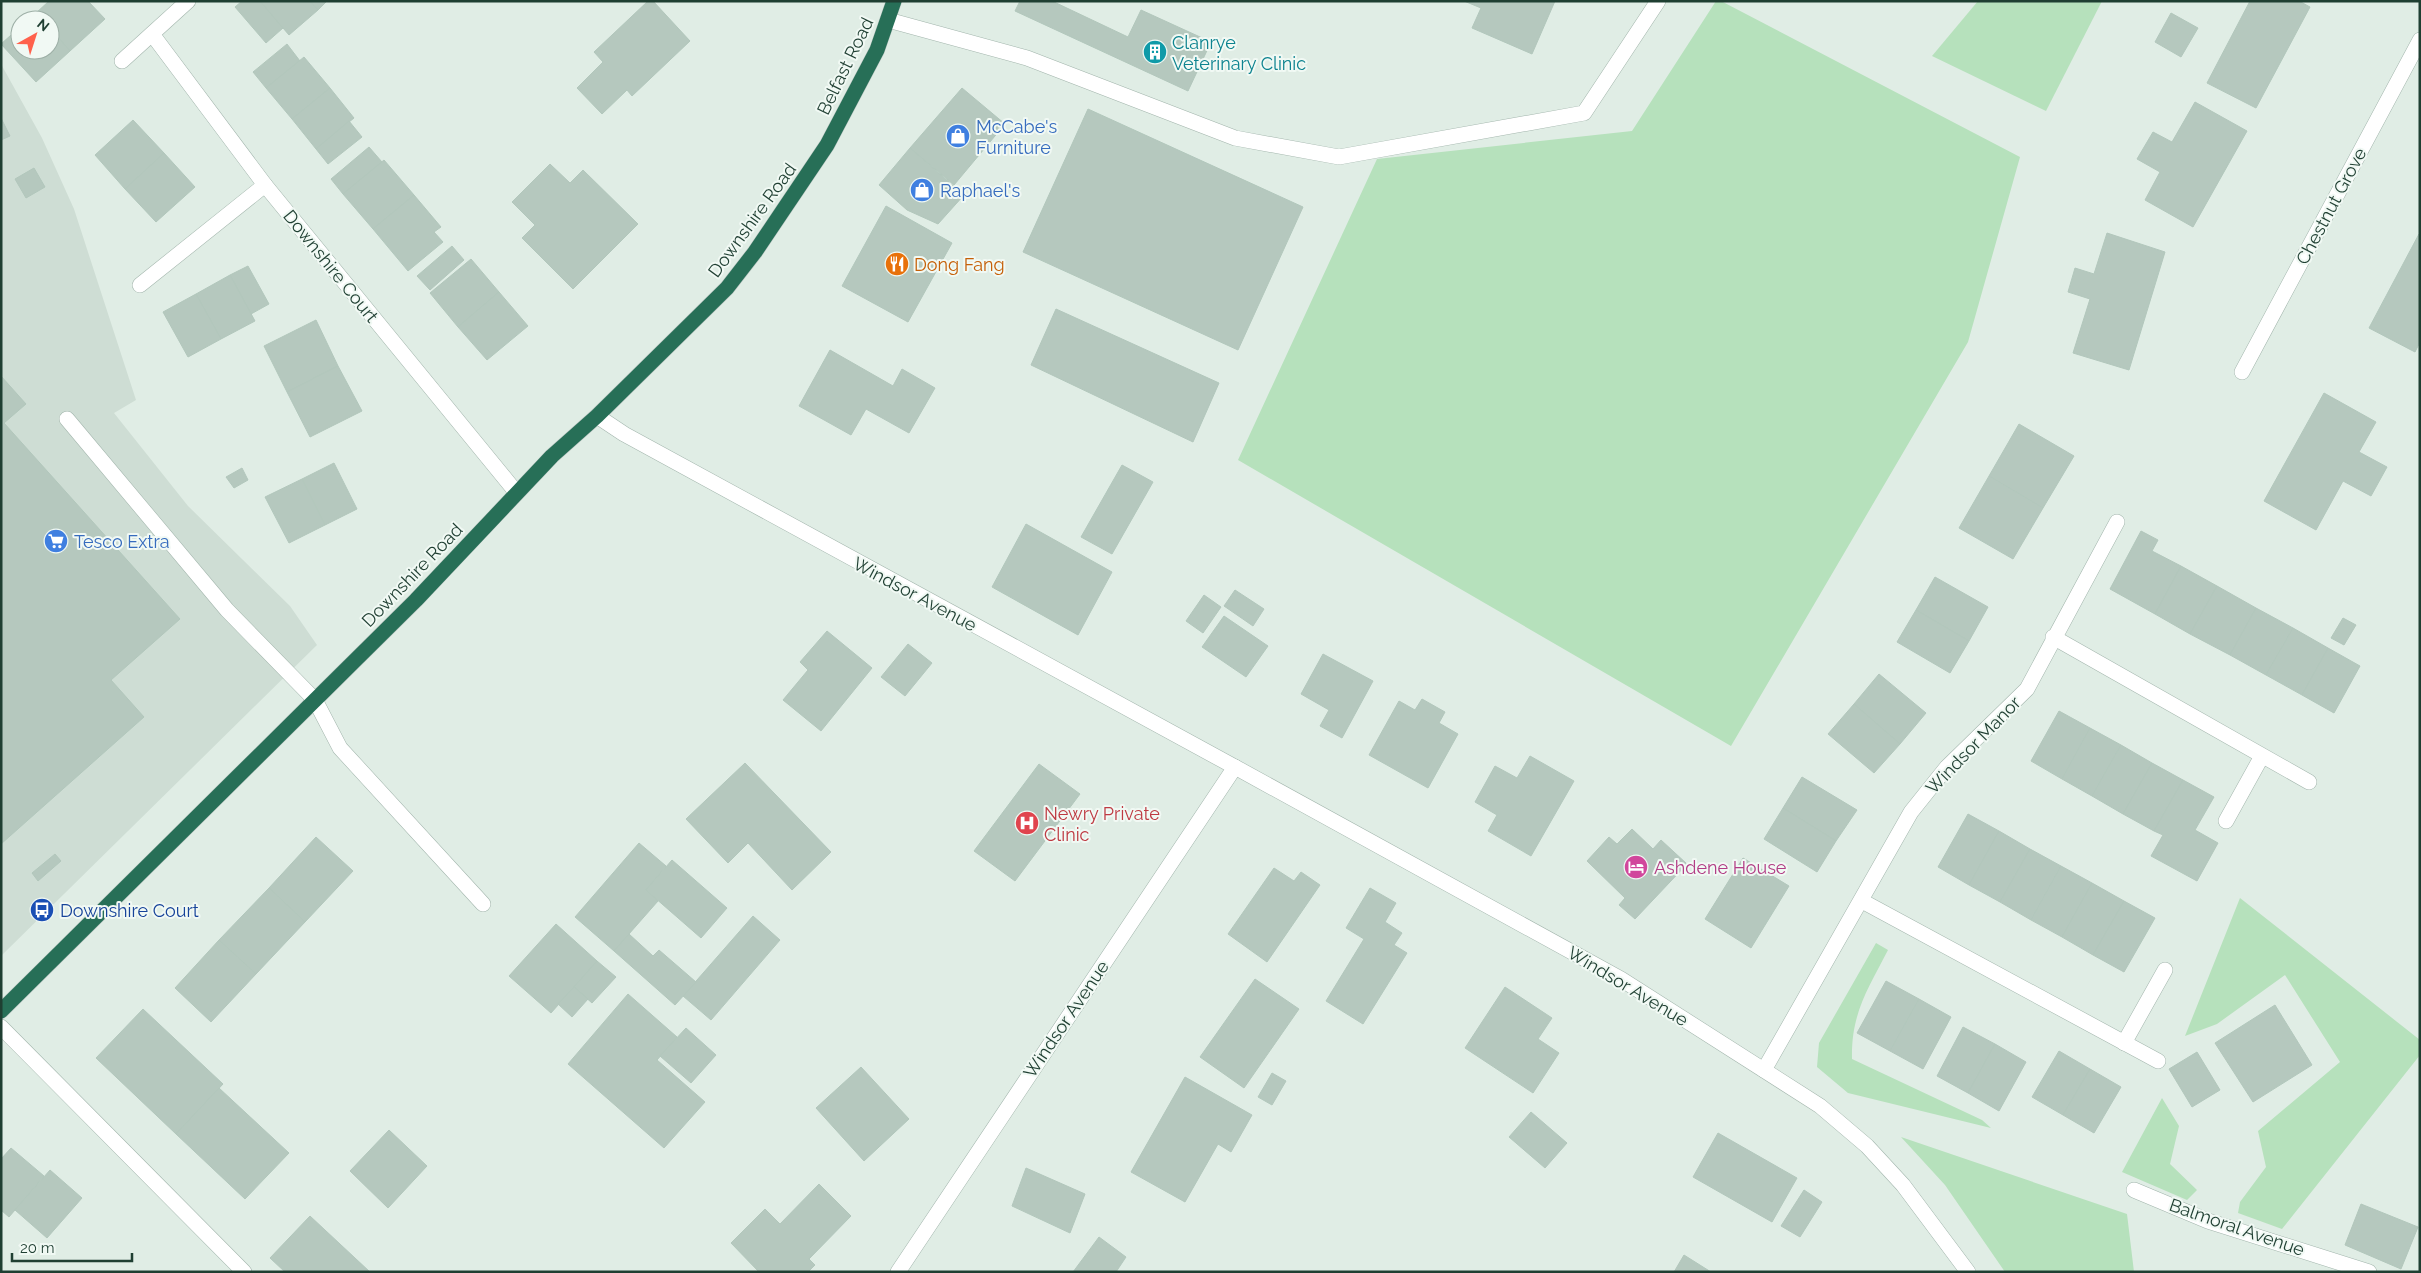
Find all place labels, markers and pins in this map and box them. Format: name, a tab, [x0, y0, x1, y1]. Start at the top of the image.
place label: Clanrye Veterinary Clinic	[1172, 32, 1306, 74]
building icon: Clanrye Veterinary Clinic	[1142, 39, 1168, 65]
place label: McCabe's Furniture	[976, 116, 1057, 158]
shop icon: McCabe's Furniture	[945, 123, 971, 149]
shop icon: Raphael's	[909, 177, 935, 203]
place label: Raphael's	[940, 180, 1020, 201]
restaurant icon: Dong Fang	[884, 251, 910, 277]
place label: Dong Fang	[914, 254, 1005, 275]
supermarket icon: Tesco Extra	[43, 528, 69, 554]
place label: Tesco Extra	[74, 531, 169, 552]
place label: Newry Private Clinic	[1044, 803, 1160, 845]
hospital icon: Newry Private Clinic	[1014, 810, 1040, 836]
hotel icon: Ashdene House	[1623, 854, 1649, 880]
place label: Ashdene House	[1654, 857, 1787, 878]
bus stop icon: Downshire Court	[29, 897, 55, 923]
place label: Downshire Court	[60, 900, 199, 921]

